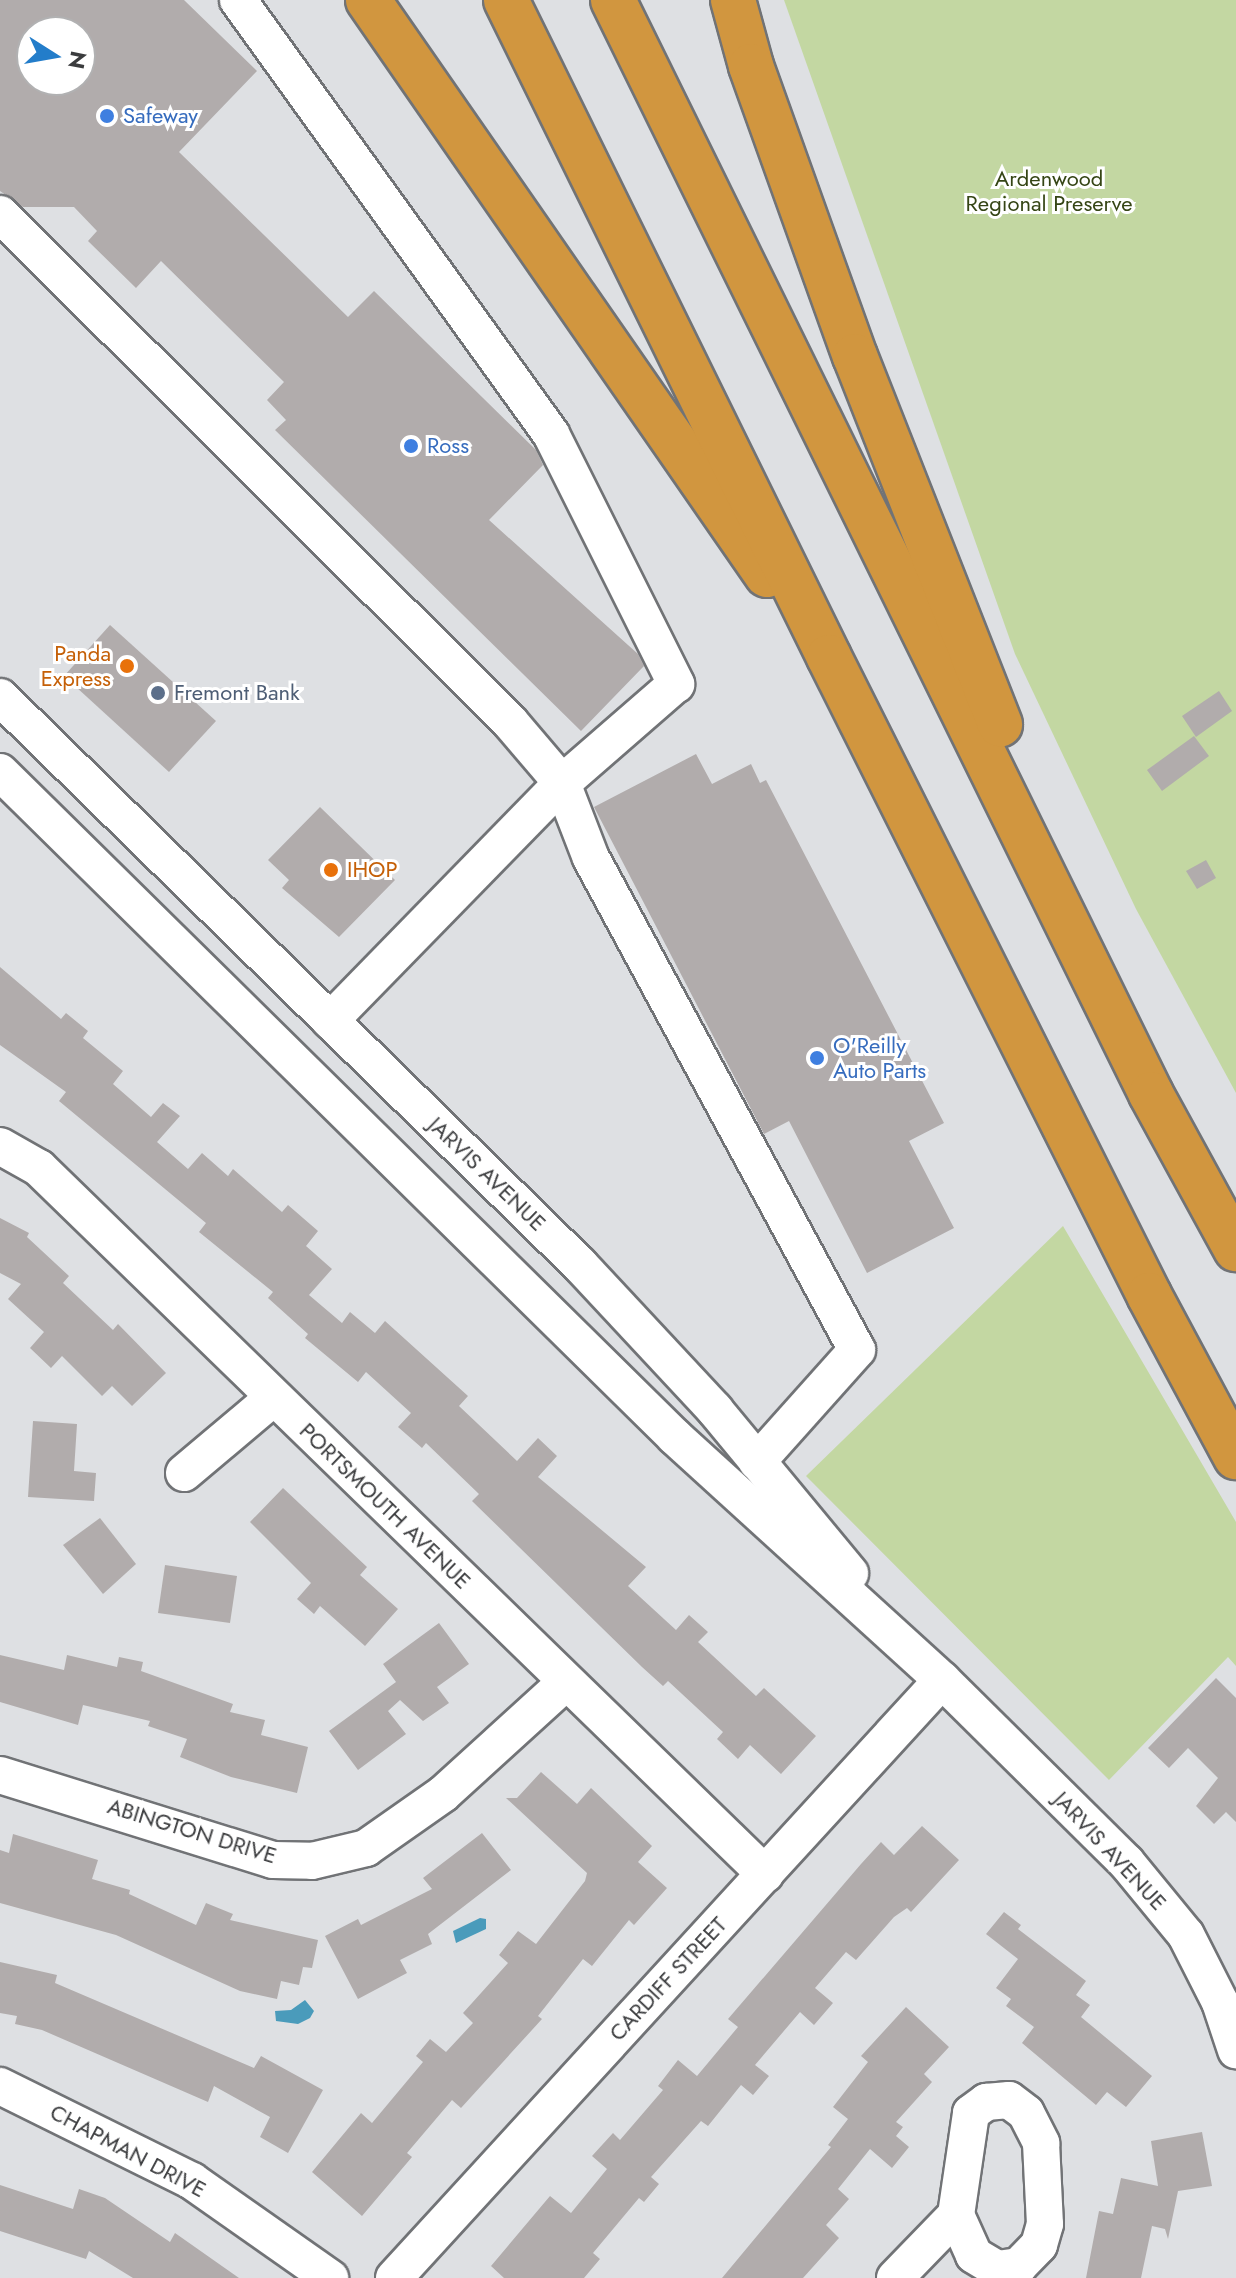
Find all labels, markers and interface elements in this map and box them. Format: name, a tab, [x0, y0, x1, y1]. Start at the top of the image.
north arrow	[16, 16, 96, 96]
text: N	[60, 49, 95, 72]
place label: Safeway	[123, 103, 198, 129]
marker: Safeway	[98, 107, 116, 125]
park label: Ardenwood Regional Preserve	[966, 165, 1132, 216]
place label: Ross	[427, 433, 469, 459]
marker: Ross	[402, 437, 420, 455]
place label: Panda Express	[41, 640, 111, 692]
marker: Panda Express	[118, 657, 136, 675]
place label: Fremont Bank	[174, 680, 300, 706]
marker: Fremont Bank	[149, 684, 167, 702]
place label: IHOP	[347, 857, 398, 883]
marker: IHOP	[322, 861, 340, 879]
place label: O'Reilly Auto Parts	[833, 1032, 926, 1084]
marker: O'Reilly Auto Parts	[808, 1049, 826, 1067]
street label: JARVIS AVENUE	[423, 1112, 551, 1236]
street label: PORTSMOUTH AVENUE	[294, 1418, 476, 1594]
street label: JARVIS AVENUE	[1048, 1786, 1172, 1916]
street label: ABINGTON DRIVE	[104, 1793, 280, 1869]
street label: CARDIFF STREET	[604, 1912, 732, 2046]
street label: CHAPMAN DRIVE	[46, 2099, 210, 2203]

